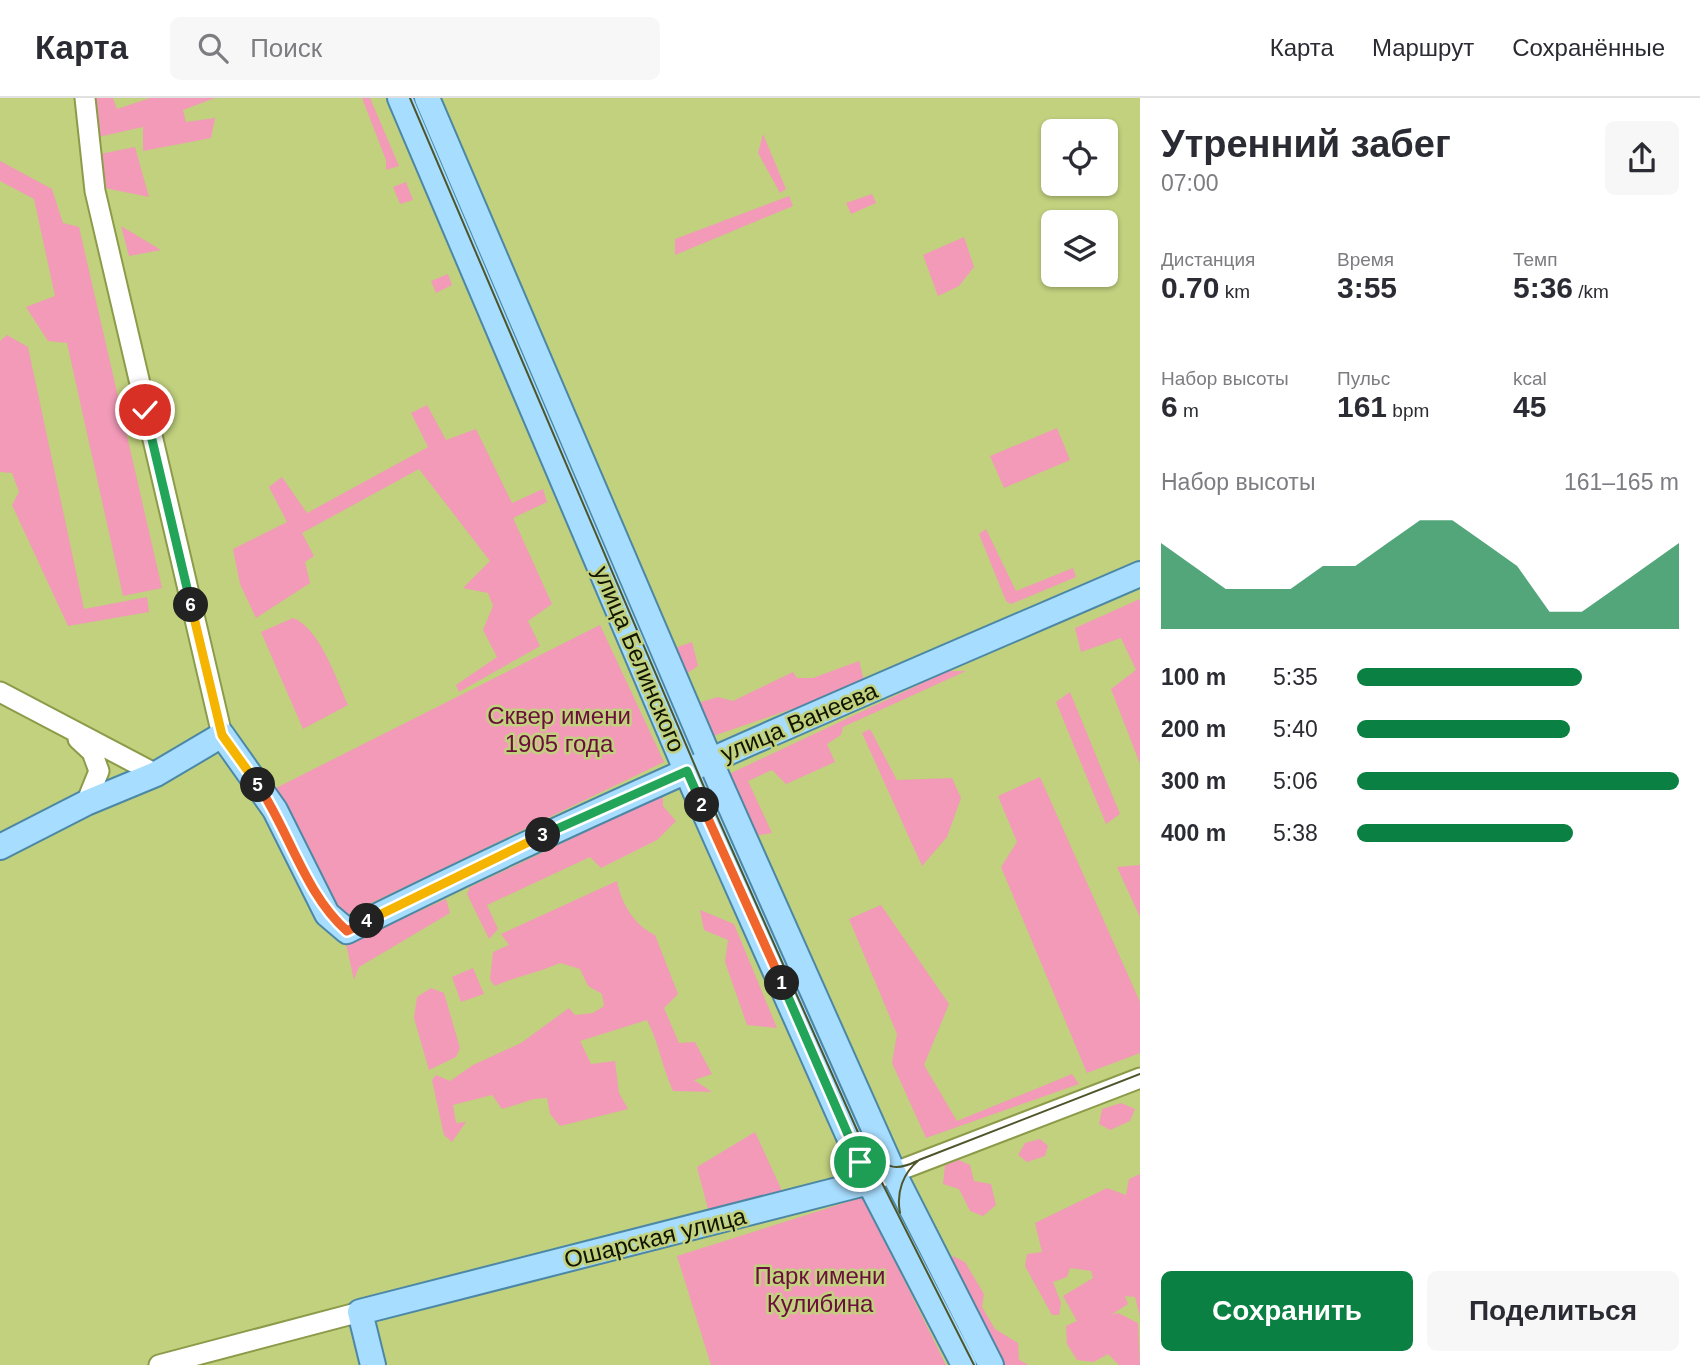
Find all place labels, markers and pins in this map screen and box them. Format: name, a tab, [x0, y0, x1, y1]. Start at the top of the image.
pin	[115, 380, 175, 440]
pin: 6	[174, 588, 208, 622]
pin: 5	[240, 768, 276, 802]
pin: 2	[684, 788, 720, 822]
pin: 3	[526, 818, 560, 852]
pin: 4	[350, 904, 384, 938]
pin: 1	[764, 966, 800, 1001]
pin	[830, 1132, 890, 1192]

